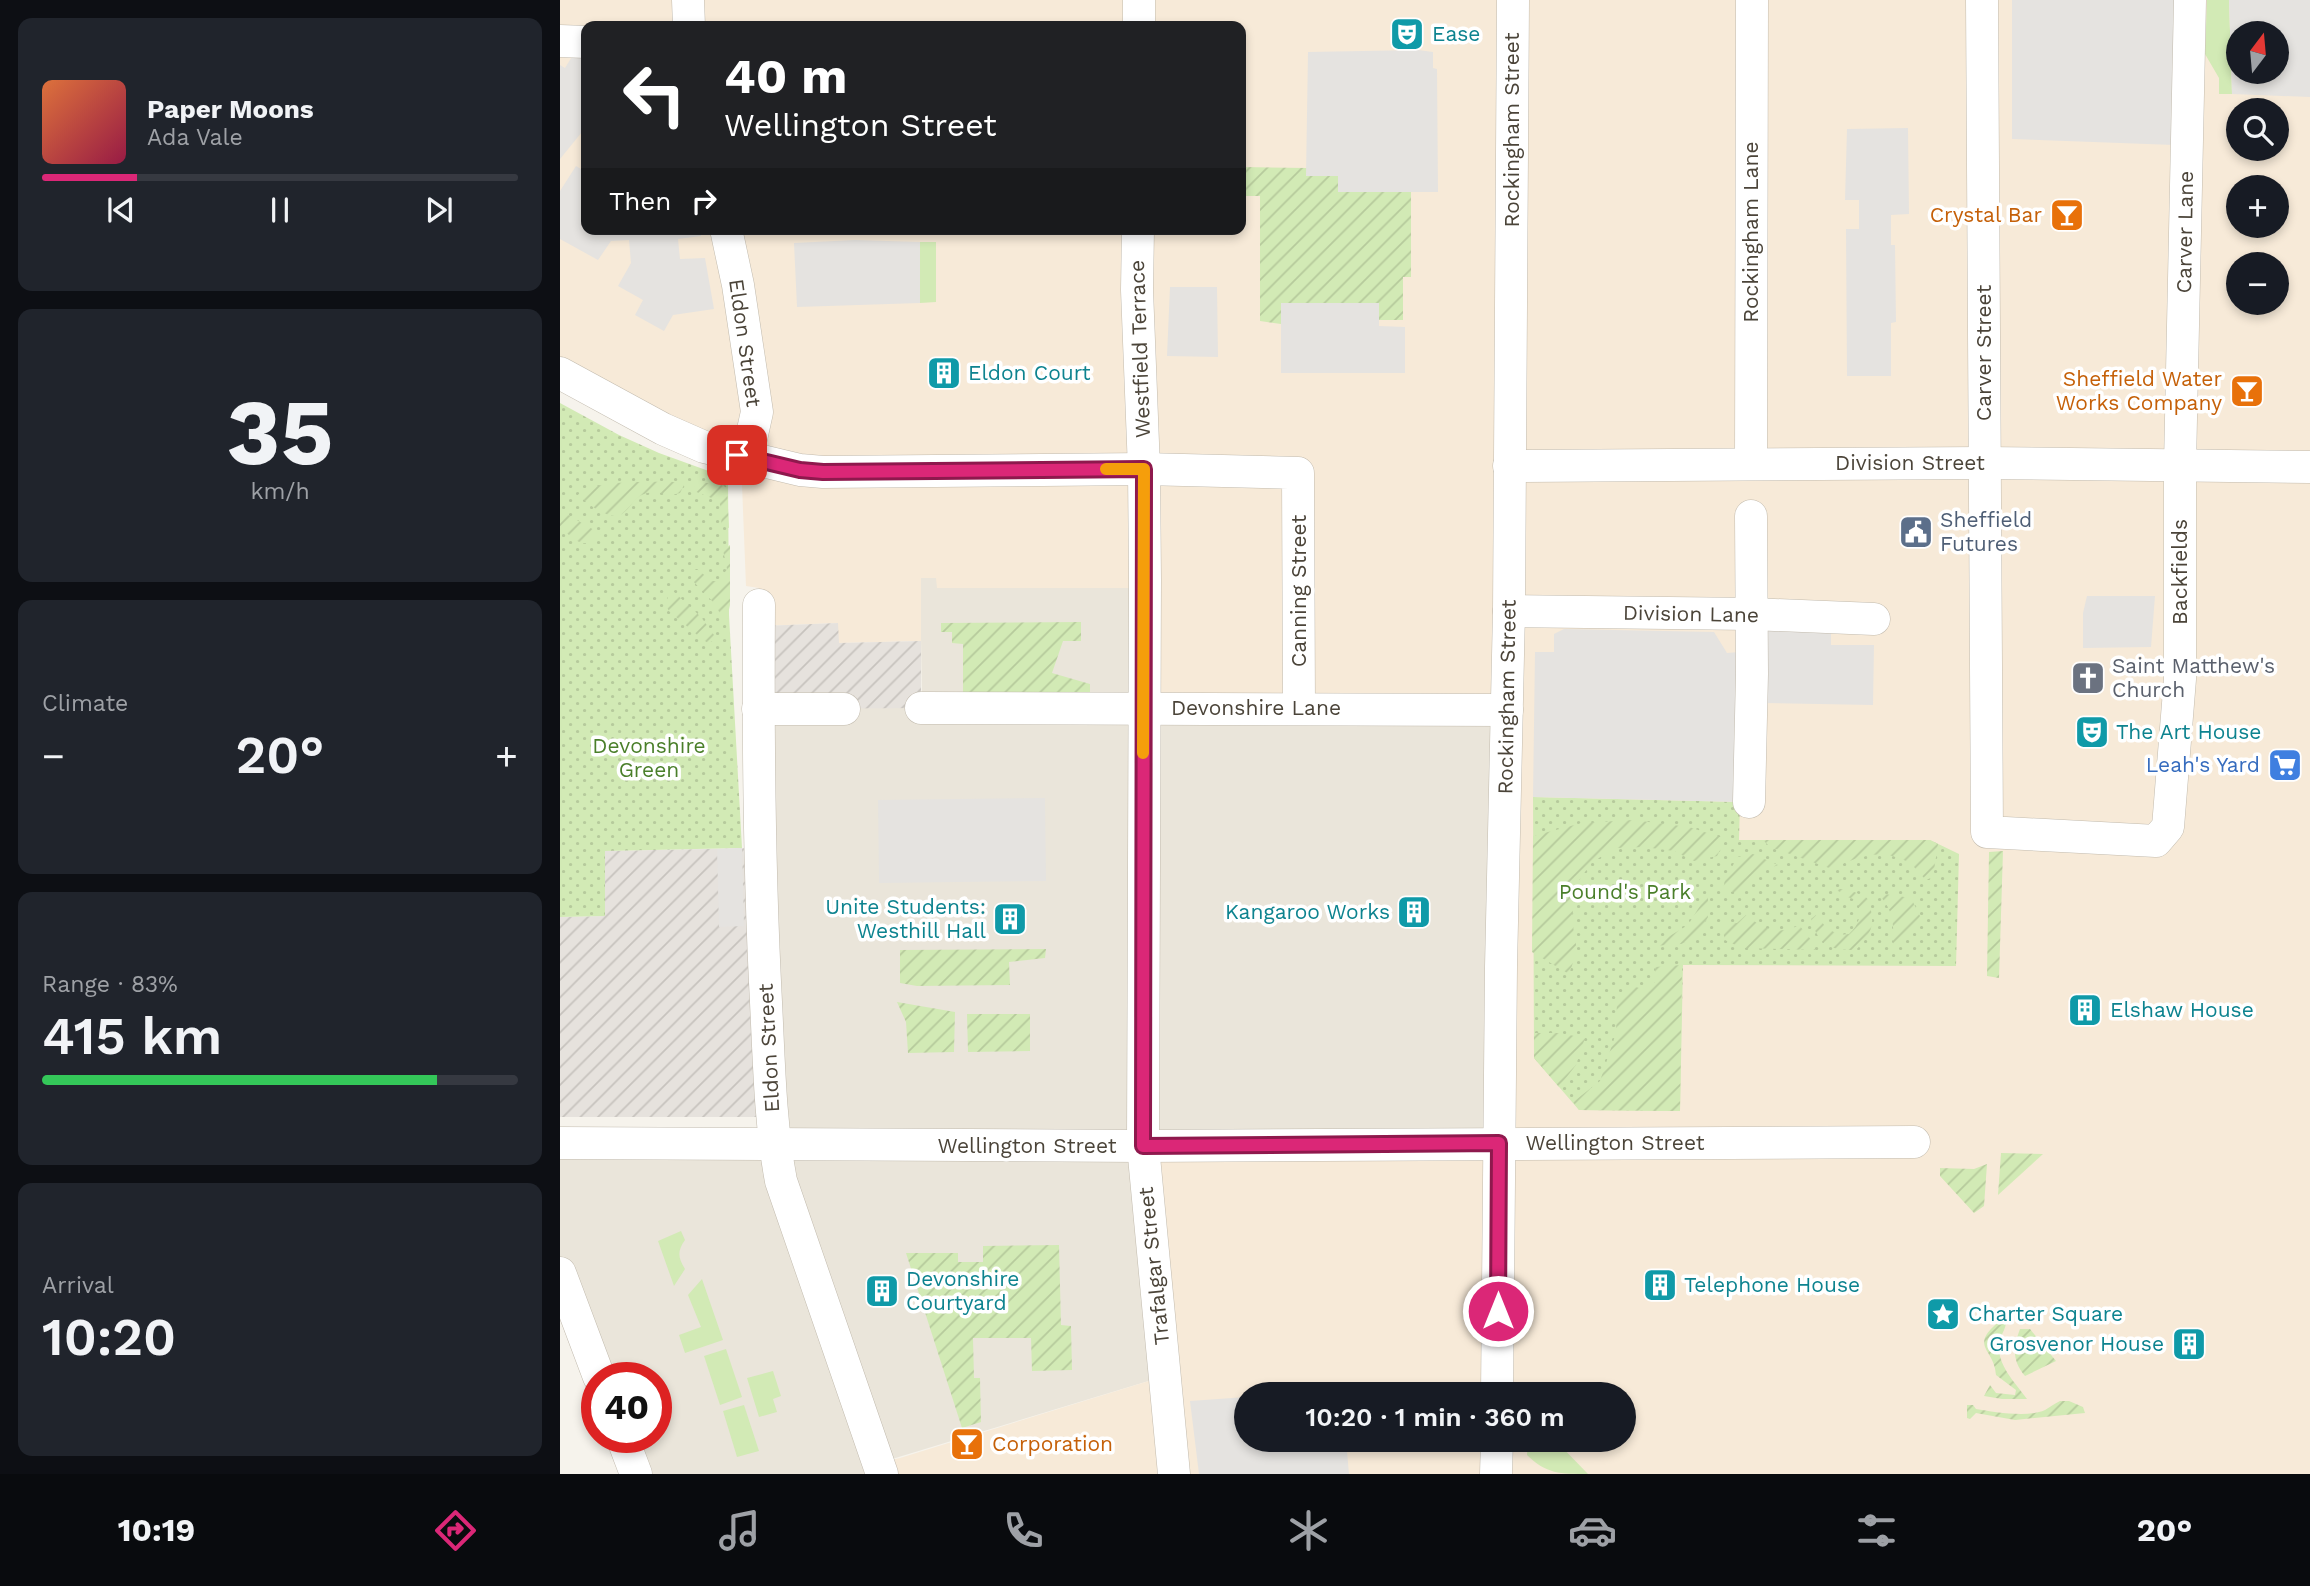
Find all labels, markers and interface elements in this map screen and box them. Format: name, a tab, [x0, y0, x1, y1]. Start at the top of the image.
theatre icon: Ease	[1388, 15, 1426, 53]
place label: Ease	[1432, 21, 1480, 46]
north arrow	[2226, 21, 2289, 84]
map controls	[2226, 21, 2289, 315]
street label: Rockingham Street	[1499, 32, 1524, 227]
text: 40 m	[724, 47, 847, 105]
icon: left	[609, 49, 700, 140]
text: Paper Moons	[147, 94, 314, 124]
button: search	[2226, 98, 2289, 161]
text: Wellington Street	[724, 106, 997, 144]
text: Ada Vale	[147, 124, 243, 151]
street label: Rockingham Lane	[1738, 141, 1763, 323]
street label: Carver Lane	[2171, 170, 2198, 294]
button: +	[2226, 175, 2289, 238]
icon: right	[685, 182, 723, 220]
text: Then	[609, 186, 671, 216]
icon: previous	[102, 191, 140, 229]
icon: pause	[261, 191, 299, 229]
icon: next	[420, 191, 458, 229]
bar icon: Crystal Bar	[2048, 196, 2086, 234]
place label: Crystal Bar	[1930, 202, 2042, 227]
button: −	[2226, 252, 2289, 315]
street label: Westfield Terrace	[1124, 259, 1155, 439]
street label: Eldon Street	[724, 277, 767, 409]
street label: Carver Street	[1971, 285, 1996, 421]
building icon: Eldon Court	[925, 354, 963, 392]
place label: Eldon Court	[968, 360, 1091, 385]
place label: Sheffield Water Works Company	[2056, 366, 2222, 415]
bar icon: Sheffield Water Works Company	[2228, 372, 2266, 410]
text: 35	[226, 379, 334, 486]
pin	[707, 425, 767, 485]
icon: arrive	[718, 436, 756, 474]
street label: Division Street	[1835, 450, 1985, 475]
text: km/h	[250, 478, 310, 505]
place label: Sheffield Futures	[1940, 507, 2032, 556]
public building icon: Sheffield Futures	[1897, 513, 1935, 551]
street label: Canning Street	[1286, 515, 1311, 667]
street label: Backfields	[2167, 519, 2192, 625]
street label: Rockingham Street	[1492, 599, 1521, 795]
street label: Division Lane	[1623, 600, 1759, 627]
place label: Saint Matthew's Church	[2112, 653, 2275, 702]
church icon: Saint Matthew's Church	[2069, 659, 2107, 697]
text: Climate	[42, 690, 128, 717]
street label: Devonshire Lane	[1171, 695, 1341, 720]
theatre icon: The Art House	[2073, 713, 2111, 751]
place label: The Art House	[2116, 719, 2261, 744]
text: 20°	[236, 725, 324, 786]
park label: Devonshire Green	[592, 733, 706, 782]
text: −	[42, 734, 65, 778]
text: +	[495, 734, 518, 778]
supermarket icon: Leah's Yard	[2266, 746, 2304, 784]
place label: Leah's Yard	[2146, 752, 2260, 777]
park label: Pound's Park	[1559, 879, 1691, 904]
building icon: Kangaroo Works	[1395, 893, 1433, 931]
place label: Unite Students: Westhill Hall	[825, 894, 987, 943]
place label: Kangaroo Works	[1225, 899, 1390, 924]
building icon: Unite Students: Westhill Hall	[991, 900, 1029, 938]
text: Range · 83%	[42, 971, 178, 998]
street label: Eldon Street	[753, 983, 784, 1113]
building icon: Elshaw House	[2066, 991, 2104, 1029]
place label: Elshaw House	[2110, 997, 2254, 1022]
text: 415 km	[42, 1006, 222, 1067]
street label: Wellington Street	[1526, 1130, 1705, 1155]
street label: Wellington Street	[938, 1133, 1117, 1158]
street label: Trafalgar Street	[1133, 1186, 1174, 1346]
place label: Devonshire Courtyard	[906, 1266, 1019, 1315]
building icon: Telephone House	[1641, 1266, 1679, 1304]
text: Arrival	[42, 1272, 114, 1299]
building icon: Devonshire Courtyard	[863, 1272, 901, 1310]
place label: Telephone House	[1684, 1272, 1860, 1297]
position arrow	[1461, 1274, 1535, 1348]
place icon: Charter Square	[1924, 1295, 1962, 1333]
place label: Charter Square	[1968, 1301, 2123, 1326]
text: 10:20	[42, 1307, 176, 1368]
building icon: Grosvenor House	[2170, 1325, 2208, 1363]
place label: Grosvenor House	[1989, 1331, 2164, 1356]
speed limit sign: 40	[581, 1362, 672, 1453]
text: 10:20 · 1 min · 360 m	[1306, 1402, 1564, 1432]
bar icon: Corporation	[948, 1425, 986, 1463]
place label: Corporation	[992, 1431, 1113, 1456]
icon: directions	[431, 1506, 480, 1555]
icon: music	[715, 1506, 764, 1555]
icon: phone	[999, 1506, 1048, 1555]
icon: climate	[1284, 1506, 1333, 1555]
icon: car	[1568, 1506, 1617, 1555]
icon: filters	[1852, 1506, 1901, 1555]
text: 10:19	[118, 1511, 195, 1549]
text: 20°	[2137, 1511, 2192, 1549]

